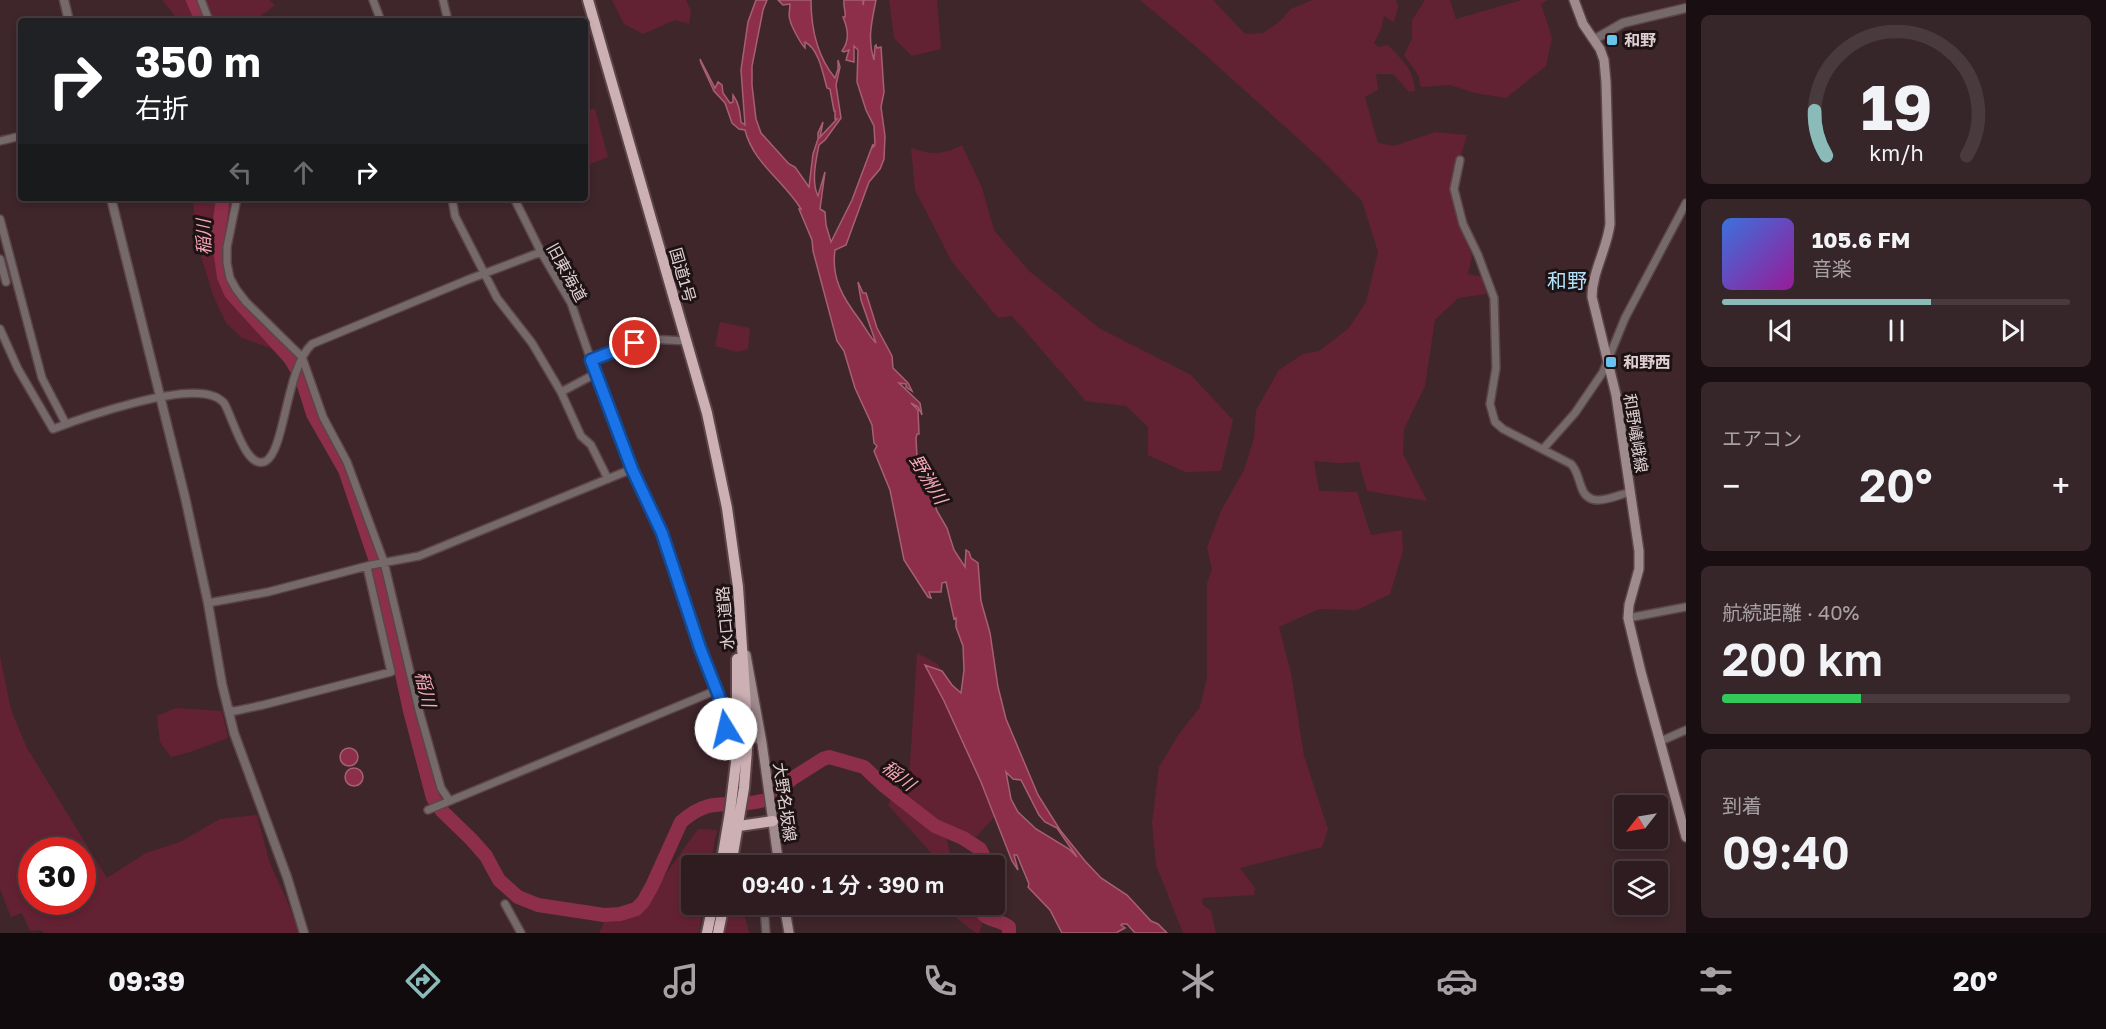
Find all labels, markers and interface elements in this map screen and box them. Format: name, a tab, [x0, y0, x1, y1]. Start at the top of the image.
place label: 和野	[1624, 30, 1656, 50]
marker: 和野	[1605, 33, 1619, 47]
text: 350 m	[135, 36, 261, 86]
icon: right	[36, 42, 114, 120]
text: 19	[1860, 69, 1932, 144]
text: 右折	[135, 92, 189, 124]
text: km/h	[1869, 141, 1923, 167]
icon: left	[224, 156, 257, 189]
icon: ahead	[287, 156, 320, 189]
icon: right	[350, 156, 383, 189]
water label: 稲川	[192, 217, 214, 255]
text: 105.6 FM	[1812, 226, 1910, 253]
street label: 旧東海道	[543, 239, 591, 305]
street label: 国道1号	[666, 245, 700, 305]
text: 音楽	[1812, 256, 1852, 280]
district label: 和野	[1547, 268, 1587, 292]
icon: previous	[1764, 314, 1797, 347]
icon: pause	[1880, 314, 1913, 347]
icon: next	[1996, 314, 2029, 347]
pin	[609, 317, 660, 368]
icon: arrive	[618, 326, 651, 359]
place label: 和野西	[1623, 352, 1671, 372]
marker: 和野西	[1604, 355, 1618, 369]
street label: 和野嶬峨線	[1620, 392, 1652, 474]
text: エアコン	[1722, 426, 1802, 450]
water label: 野洲川	[906, 450, 953, 510]
text: 20°	[1859, 458, 1933, 512]
text: −	[1722, 466, 1740, 505]
text: +	[2052, 466, 2070, 505]
street label: 水口道路	[712, 585, 738, 651]
text: 航続距離 · 40%	[1722, 600, 1859, 624]
text: 200 km	[1722, 632, 1883, 686]
water label: 稲川	[411, 669, 441, 711]
position arrow	[694, 697, 758, 761]
water label: 稲川	[878, 755, 922, 796]
street label: 大野名坂線	[770, 761, 800, 843]
text: 到着	[1722, 793, 1762, 817]
north arrow	[1614, 795, 1668, 849]
map controls	[1614, 795, 1668, 915]
text: 09:40	[1722, 825, 1850, 879]
speed limit sign: 30	[18, 837, 96, 915]
button: layers	[1614, 861, 1668, 915]
text: 09:40 · 1 分 · 390 m	[742, 871, 944, 898]
icon: directions	[402, 960, 444, 1002]
icon: music	[660, 960, 702, 1002]
icon: phone	[919, 960, 961, 1002]
icon: climate	[1177, 960, 1219, 1002]
icon: car	[1436, 960, 1478, 1002]
icon: filters	[1695, 960, 1737, 1002]
text: 09:39	[108, 965, 185, 997]
text: 20°	[1953, 965, 1998, 997]

